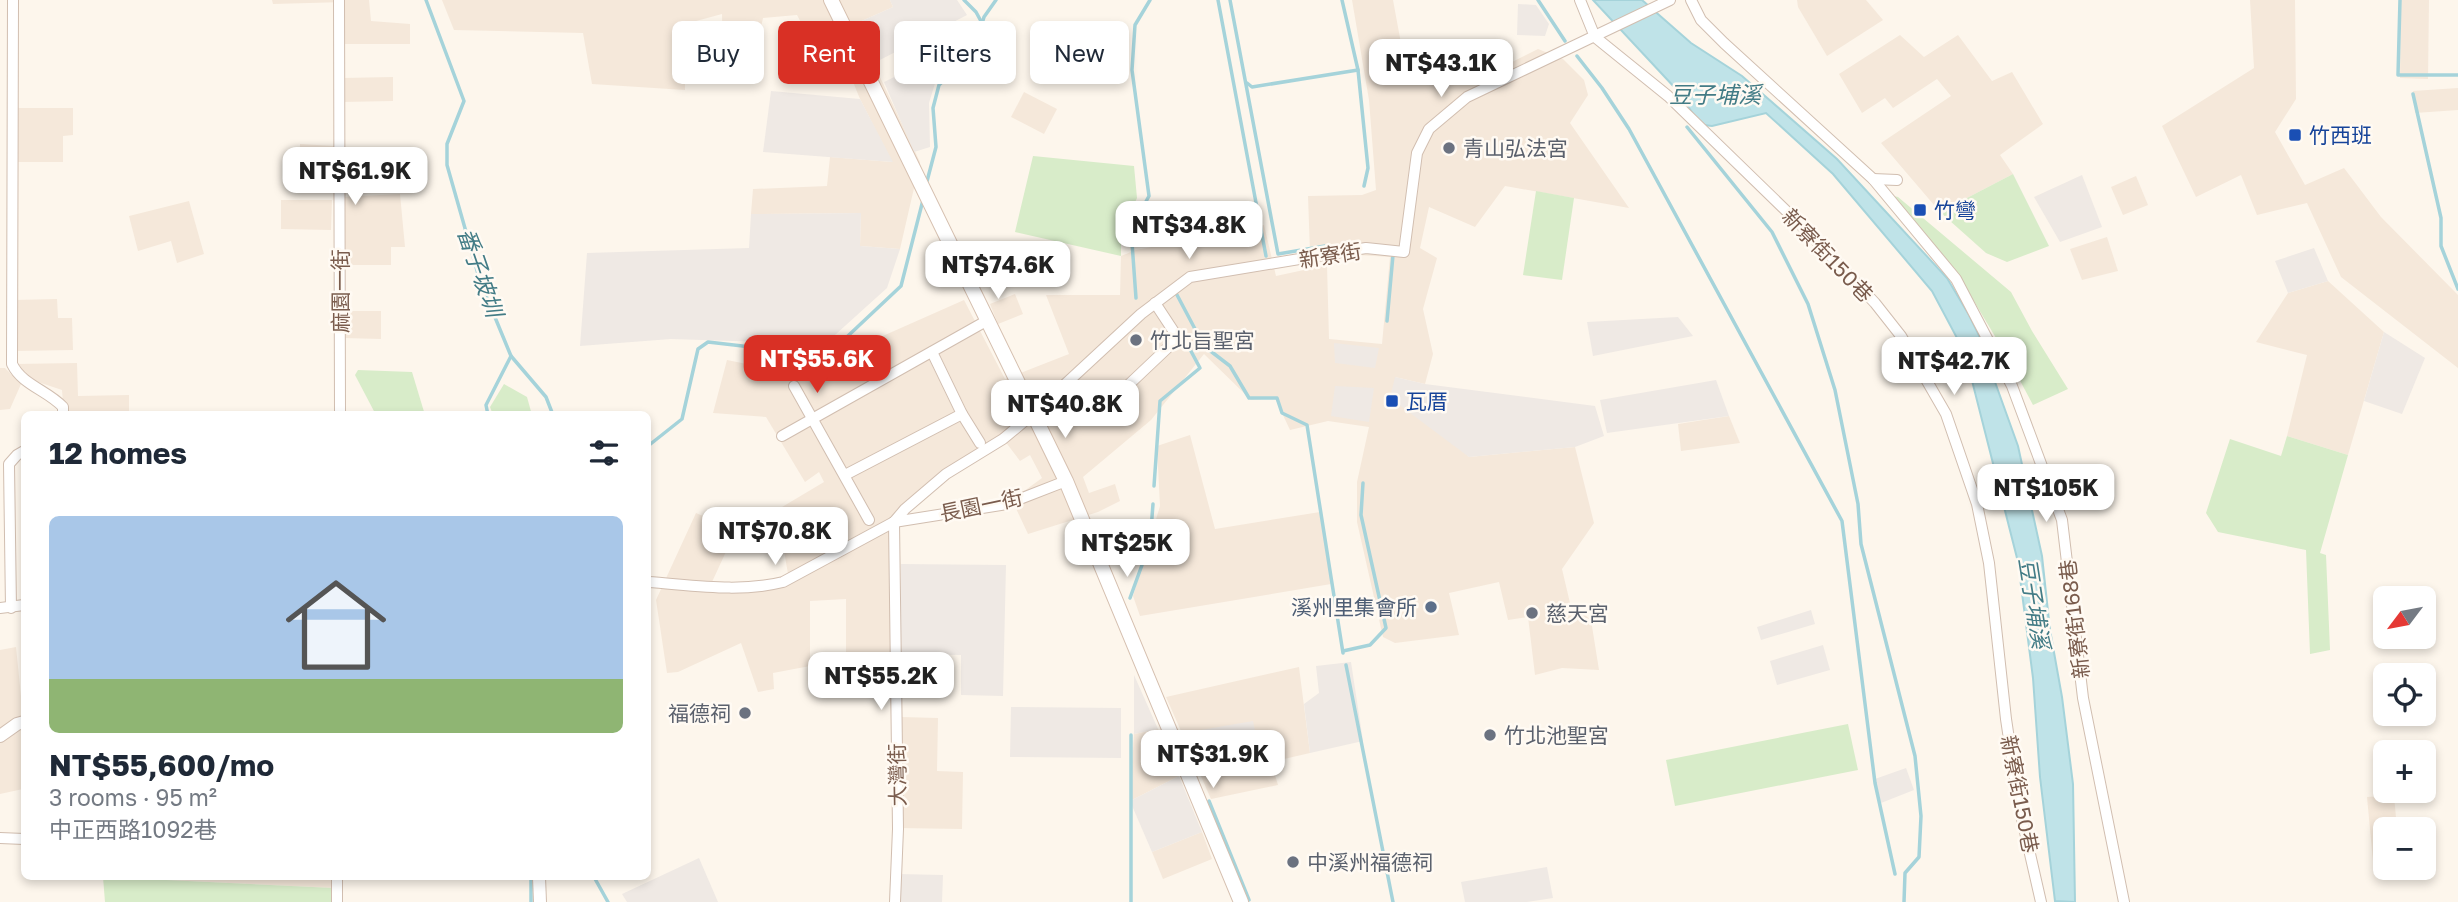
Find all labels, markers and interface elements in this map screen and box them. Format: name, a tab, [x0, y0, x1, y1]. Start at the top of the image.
chip: Buy	[672, 21, 764, 84]
chip: Rent	[778, 21, 880, 84]
chip: Filters	[894, 21, 1016, 84]
chip: New	[1030, 21, 1129, 84]
pin: NT$43.1K	[1369, 40, 1513, 99]
text: NT$43.1K	[1385, 48, 1497, 76]
water label: 豆子埔溪	[1669, 80, 1764, 108]
place label: 竹西班	[2309, 122, 2372, 148]
marker: 竹西班	[2287, 127, 2303, 143]
place label: 青山弘法宮	[1463, 135, 1568, 161]
marker: 青山弘法宮	[1441, 140, 1457, 156]
pin: NT$61.9K	[283, 148, 427, 207]
text: NT$61.9K	[299, 156, 411, 184]
place label: 竹彎	[1934, 197, 1976, 223]
pin: NT$34.8K	[1117, 202, 1261, 261]
marker: 竹彎	[1912, 202, 1928, 218]
street label: 新寮街150巷	[1777, 203, 1879, 307]
text: NT$34.8K	[1132, 210, 1247, 238]
water label: 番子坡圳	[453, 224, 510, 323]
street label: 新寮街	[1297, 237, 1363, 273]
pin: NT$74.6K	[926, 242, 1070, 301]
street label: 麻園一街	[327, 249, 353, 333]
text: NT$74.6K	[941, 250, 1055, 278]
place label: 竹北旨聖宮	[1150, 327, 1255, 353]
marker: 竹北旨聖宮	[1128, 332, 1144, 348]
pin: NT$55.6K	[745, 336, 889, 395]
pin: NT$42.7K	[1882, 338, 2026, 397]
text: NT$55.6K	[760, 344, 874, 372]
text: NT$42.7K	[1898, 346, 2010, 374]
pin: NT$40.8K	[993, 380, 1137, 440]
place label: 瓦厝	[1406, 388, 1448, 414]
text: NT$40.8K	[1007, 389, 1123, 417]
marker: 瓦厝	[1384, 393, 1400, 409]
icon: filters	[585, 434, 623, 472]
text: 12 homes	[49, 435, 187, 471]
pin: NT$105K	[1981, 464, 2111, 524]
text: NT$105K	[1993, 473, 2099, 501]
street label: 長園一街	[937, 484, 1025, 526]
pin: NT$70.8K	[703, 508, 847, 567]
text: NT$70.8K	[718, 516, 832, 544]
pin: NT$25K	[1070, 520, 1184, 579]
text: NT$25K	[1081, 528, 1173, 556]
water label: 豆子埔溪	[2014, 555, 2056, 654]
street label: 新寮街168巷	[2054, 558, 2094, 680]
icon: home	[273, 562, 399, 688]
north arrow	[2373, 586, 2436, 649]
map controls	[2373, 586, 2436, 880]
place label: 溪州里集會所	[1291, 594, 1417, 620]
marker: 溪州里集會所	[1423, 599, 1439, 615]
place label: 慈天宮	[1546, 600, 1609, 626]
marker: 慈天宮	[1524, 605, 1540, 621]
pin: NT$55.2K	[809, 652, 953, 712]
text: NT$55.2K	[824, 661, 938, 689]
button: locate	[2373, 663, 2436, 726]
place label: 福德祠	[668, 700, 731, 726]
marker: 福德祠	[737, 705, 753, 721]
place label: 竹北池聖宮	[1504, 722, 1609, 748]
marker: 竹北池聖宮	[1482, 727, 1498, 743]
pin: NT$31.9K	[1141, 730, 1285, 790]
street label: 新寮街150巷	[1996, 733, 2044, 855]
text: NT$31.9K	[1157, 739, 1269, 767]
button: +	[2373, 740, 2436, 803]
street label: 大灣街	[883, 743, 911, 807]
text: NT$55,600/mo	[49, 747, 274, 783]
text: 3 rooms · 95 m²	[49, 783, 217, 811]
text: 中正西路1092巷	[49, 815, 217, 843]
button: −	[2373, 817, 2436, 880]
place label: 中溪州福德祠	[1307, 849, 1433, 875]
marker: 中溪州福德祠	[1285, 854, 1301, 870]

